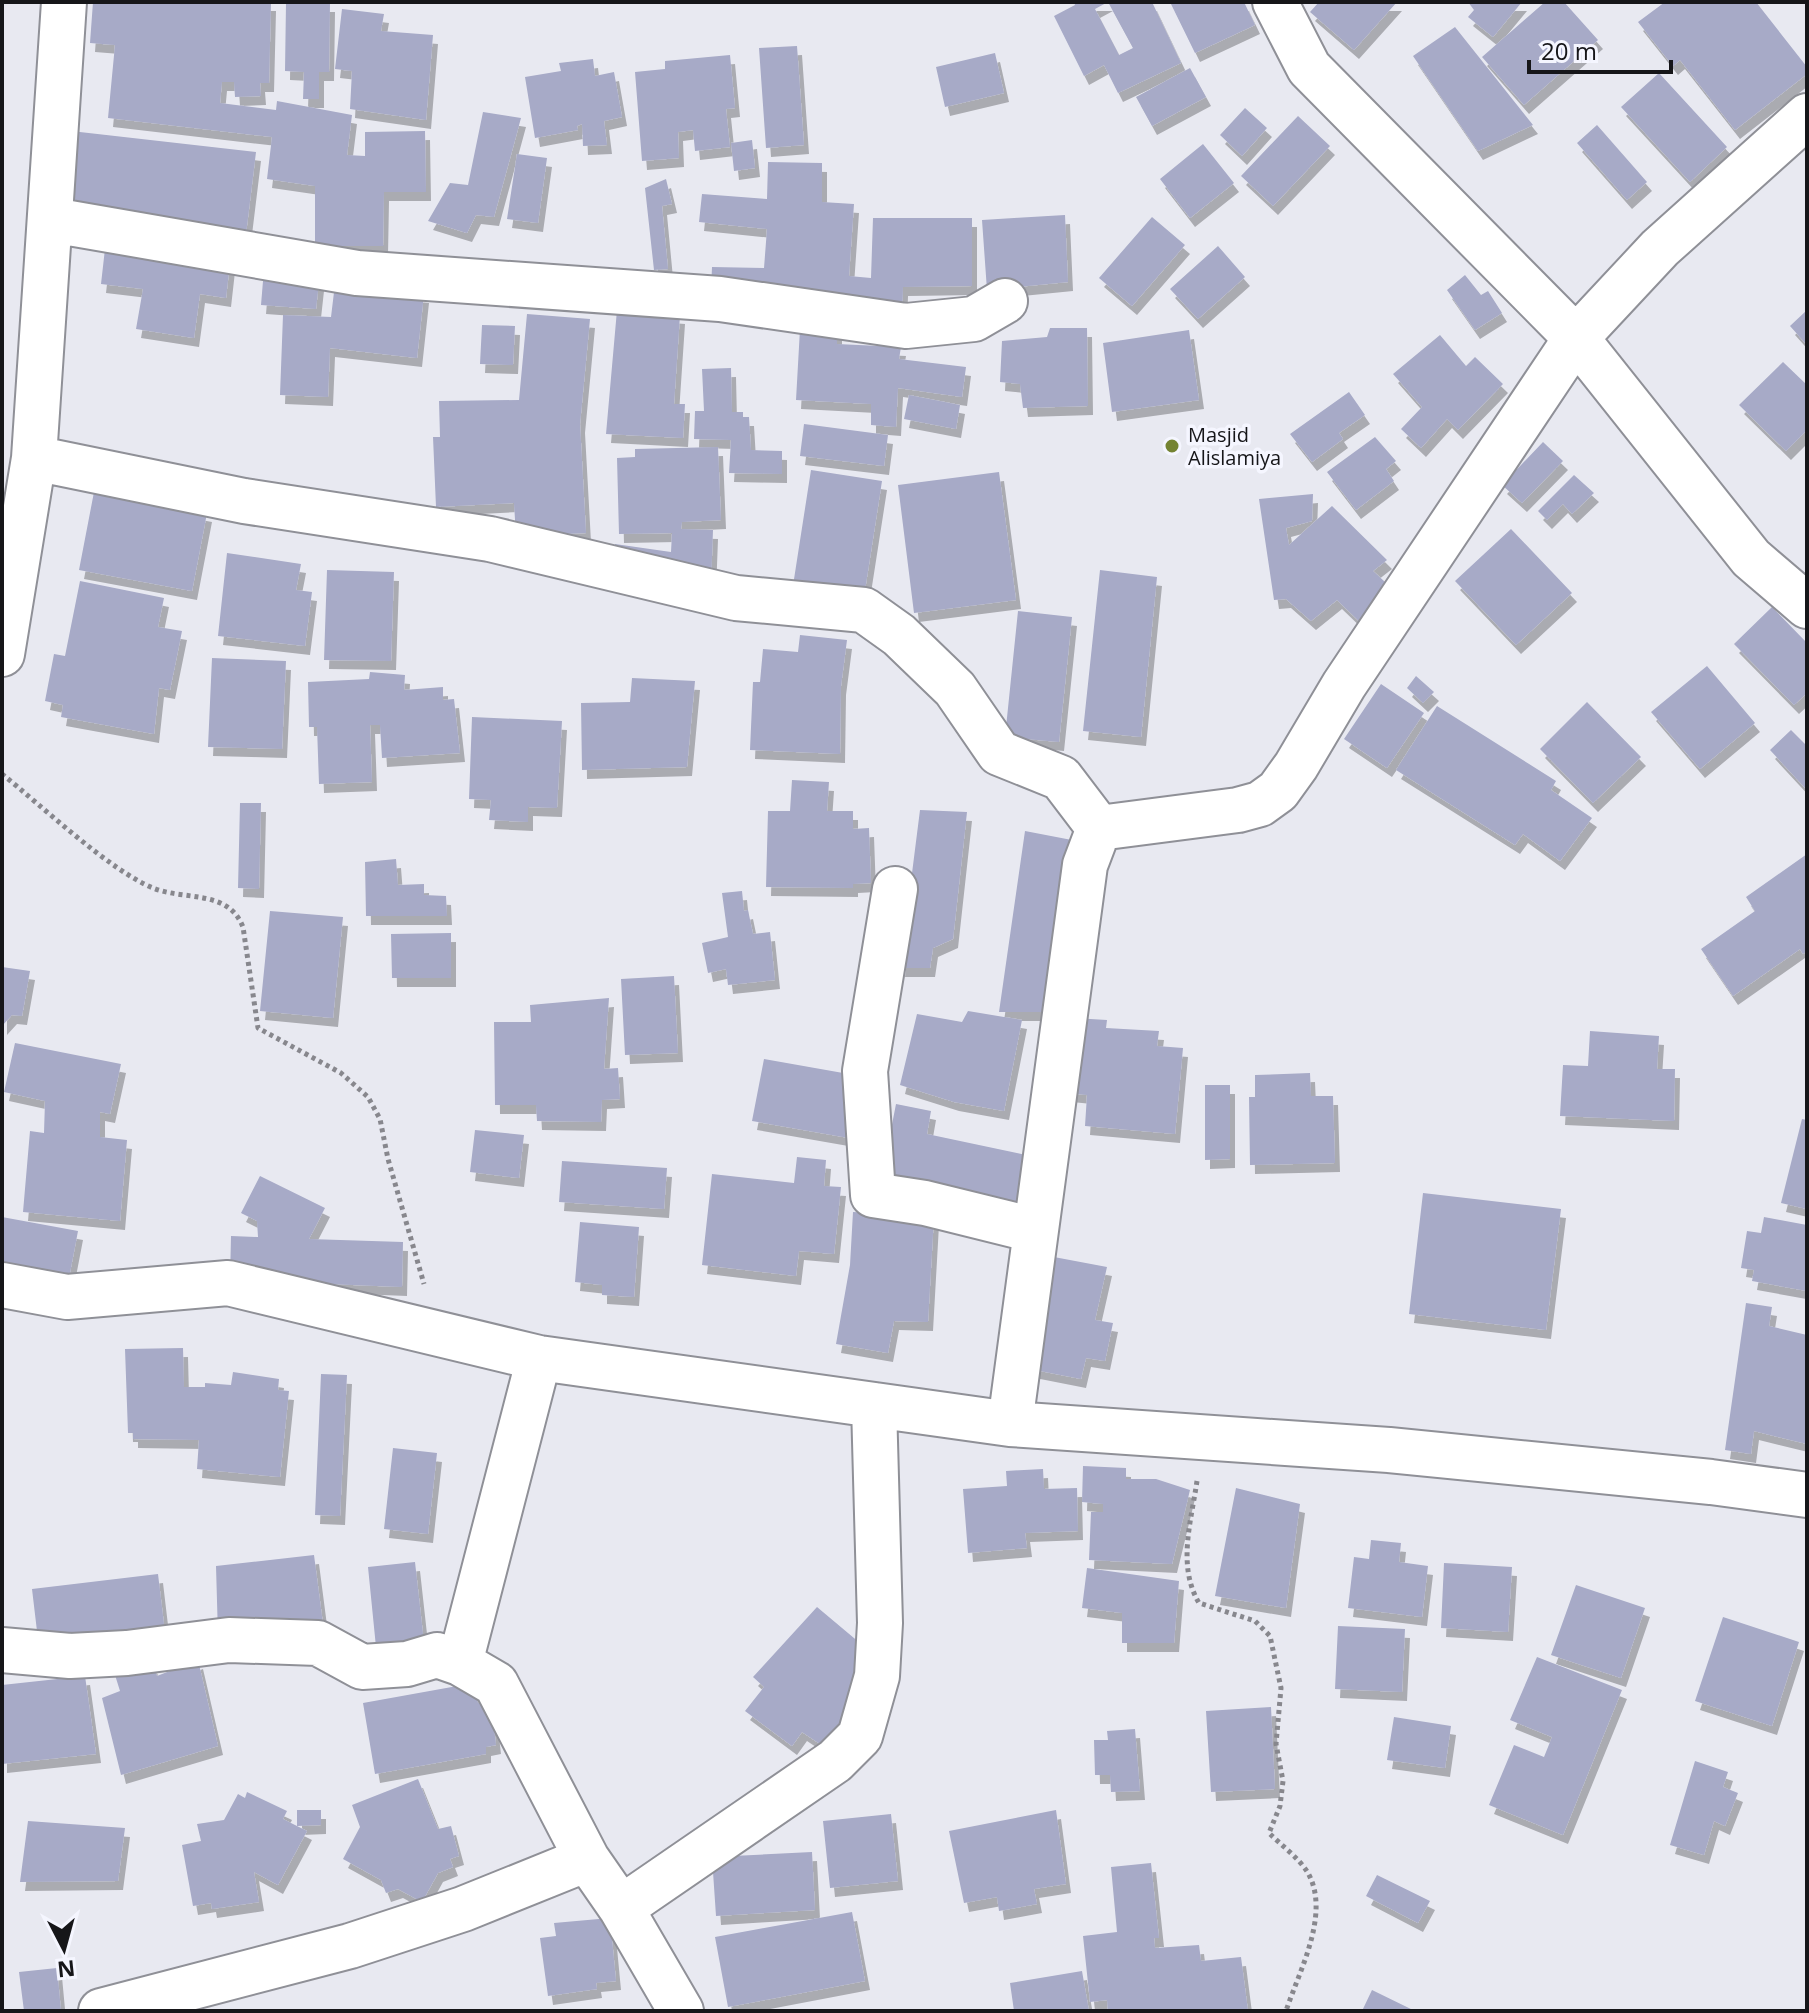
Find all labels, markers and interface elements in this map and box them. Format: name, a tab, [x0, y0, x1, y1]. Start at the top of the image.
scale bar	[1529, 24, 1671, 74]
text: 20 m	[1541, 34, 1597, 67]
place label: Masjid Alislamiya	[1188, 421, 1281, 471]
marker: Masjid Alislamiya	[1163, 437, 1181, 455]
north arrow	[24, 1909, 104, 1989]
text: N	[56, 1954, 77, 1986]

